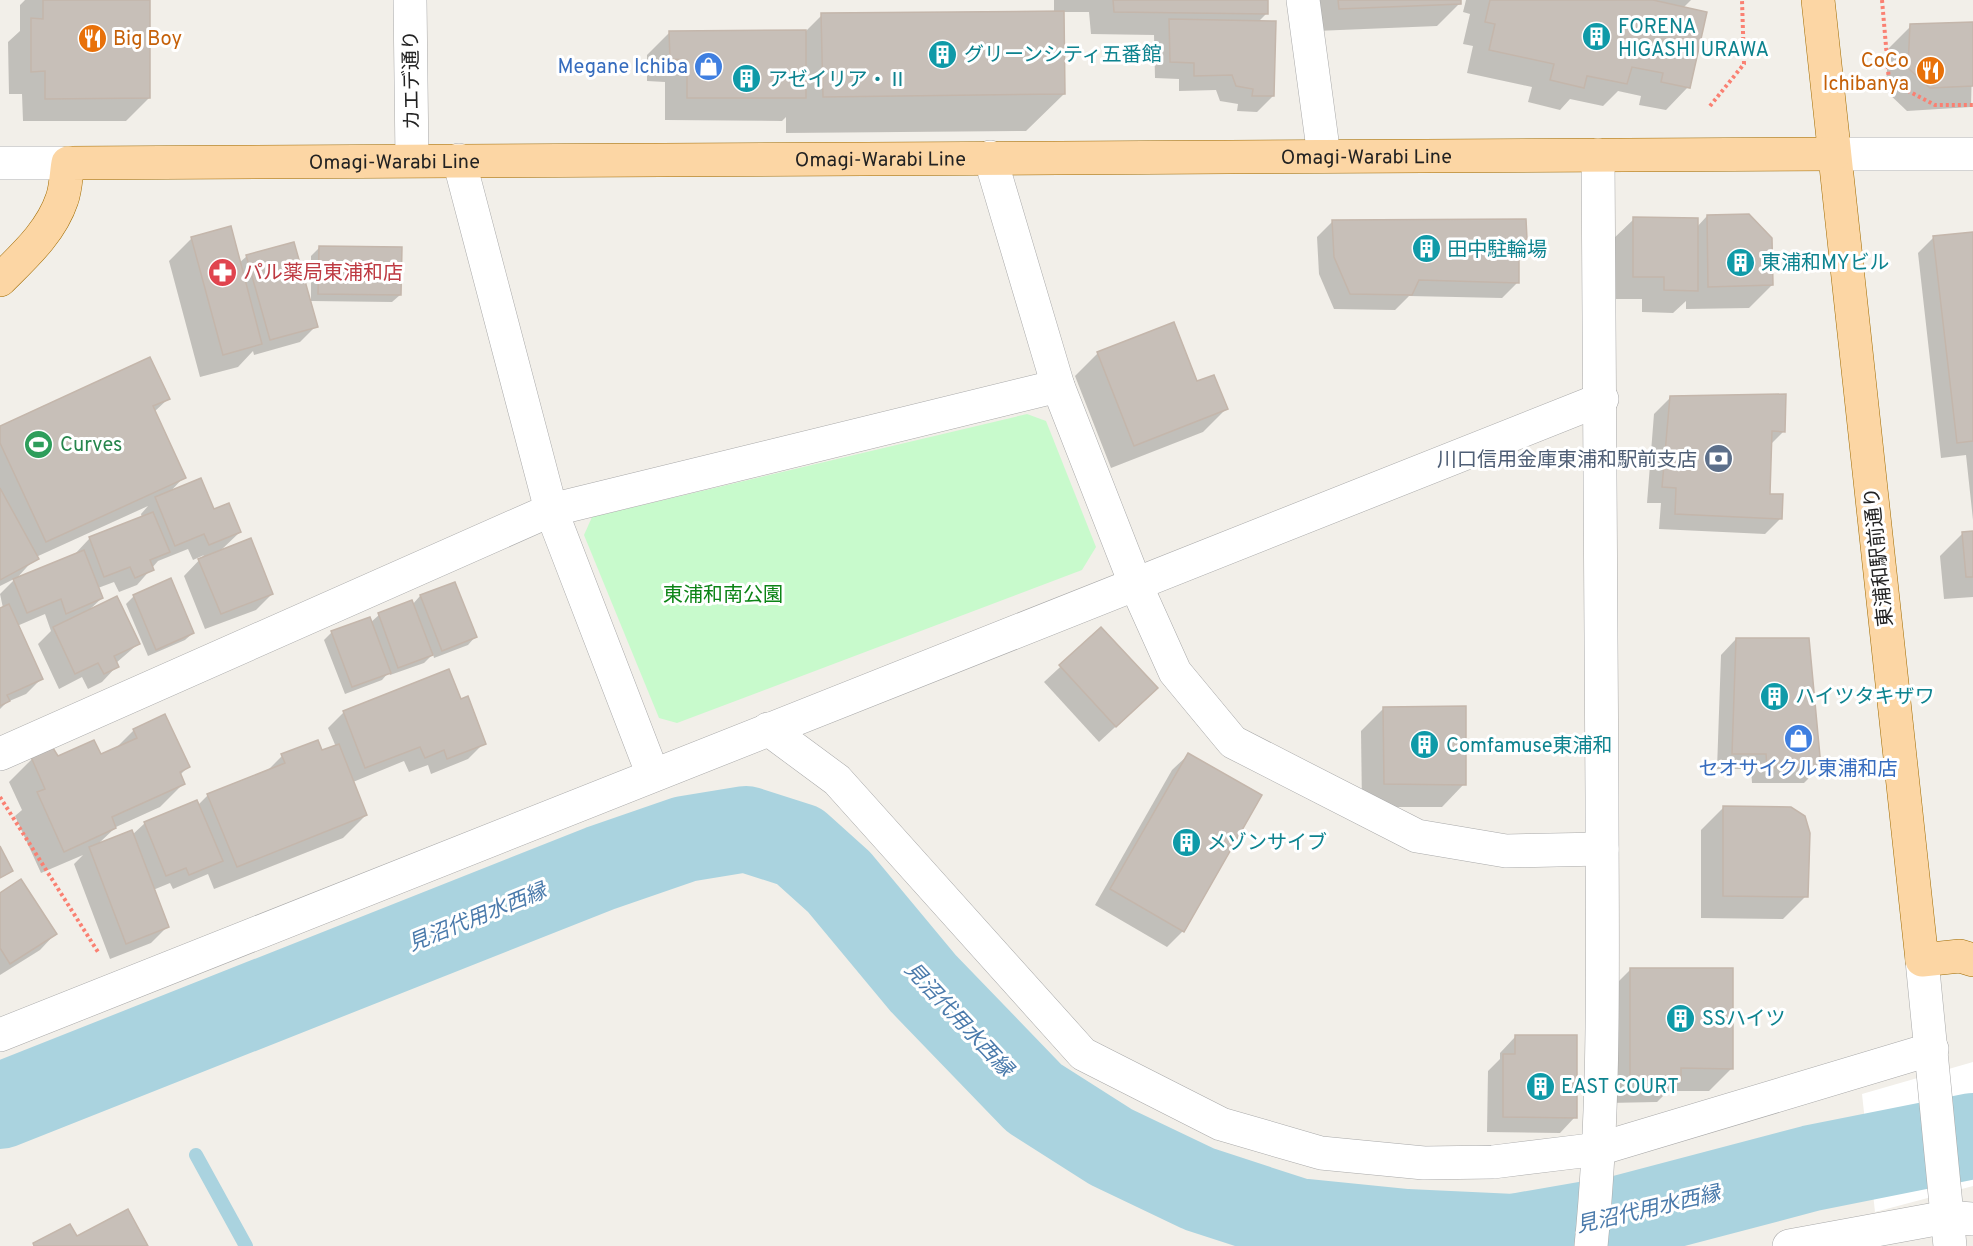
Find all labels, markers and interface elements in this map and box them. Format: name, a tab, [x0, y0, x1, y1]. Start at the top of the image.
place label: FORENA HIGASHI URAWA	[1618, 15, 1769, 64]
building icon: FORENA HIGASHI URAWA	[1581, 21, 1613, 53]
restaurant icon: Big Boy	[76, 22, 108, 54]
place label: Big Boy	[113, 27, 182, 53]
street label: カエデ通り	[399, 30, 427, 130]
building icon: グリーンシティ五番館	[927, 38, 959, 70]
place label: グリーンシティ五番館	[964, 43, 1162, 69]
place label: CoCo Ichibanya	[1823, 49, 1909, 98]
shop icon: Megane Ichiba	[693, 50, 725, 82]
place label: Megane Ichiba	[557, 55, 688, 81]
restaurant icon: CoCo Ichibanya	[1914, 55, 1946, 87]
building icon: アゼイリア・Ⅱ	[731, 63, 763, 95]
place label: アゼイリア・Ⅱ	[768, 68, 908, 94]
street label: Omagi-Warabi Line	[1281, 145, 1452, 172]
street label: Omagi-Warabi Line	[795, 147, 966, 174]
street label: Omagi-Warabi Line	[309, 150, 480, 177]
building icon: 田中駐輪場	[1410, 233, 1442, 265]
place label: 田中駐輪場	[1447, 238, 1547, 264]
building icon: 東浦和MYビル	[1724, 246, 1756, 278]
place label: 東浦和MYビル	[1761, 251, 1890, 277]
pharmacy icon: パル薬局東浦和店	[206, 256, 238, 288]
place label: パル薬局東浦和店	[243, 261, 403, 287]
sports icon: Curves	[23, 428, 55, 460]
place label: Curves	[60, 433, 122, 459]
bank icon: 川口信用金庫東浦和駅前支店	[1702, 443, 1734, 475]
place label: 川口信用金庫東浦和駅前支店	[1437, 448, 1697, 474]
street label: 東浦和駅前通り	[1860, 486, 1900, 628]
park label: 東浦和南公園	[663, 583, 783, 609]
building icon: ハイツタキザワ	[1758, 680, 1790, 712]
place label: ハイツタキザワ	[1795, 685, 1935, 711]
shop icon: セオサイクル東浦和店	[1782, 722, 1814, 754]
building icon: Comfamuse東浦和	[1409, 729, 1441, 761]
place label: Comfamuse東浦和	[1446, 734, 1613, 760]
place label: セオサイクル東浦和店	[1699, 757, 1898, 783]
building icon: メゾンサイブ	[1170, 826, 1202, 858]
place label: メゾンサイブ	[1207, 831, 1327, 857]
water label: 見沼代用水西縁	[404, 878, 553, 958]
water label: 見沼代用水西縁	[898, 957, 1019, 1084]
building icon: SSハイツ	[1665, 1002, 1697, 1034]
place label: SSハイツ	[1702, 1007, 1786, 1033]
building icon: EAST COURT	[1524, 1070, 1556, 1102]
place label: EAST COURT	[1561, 1075, 1679, 1101]
water label: 見沼代用水西縁	[1574, 1180, 1725, 1240]

